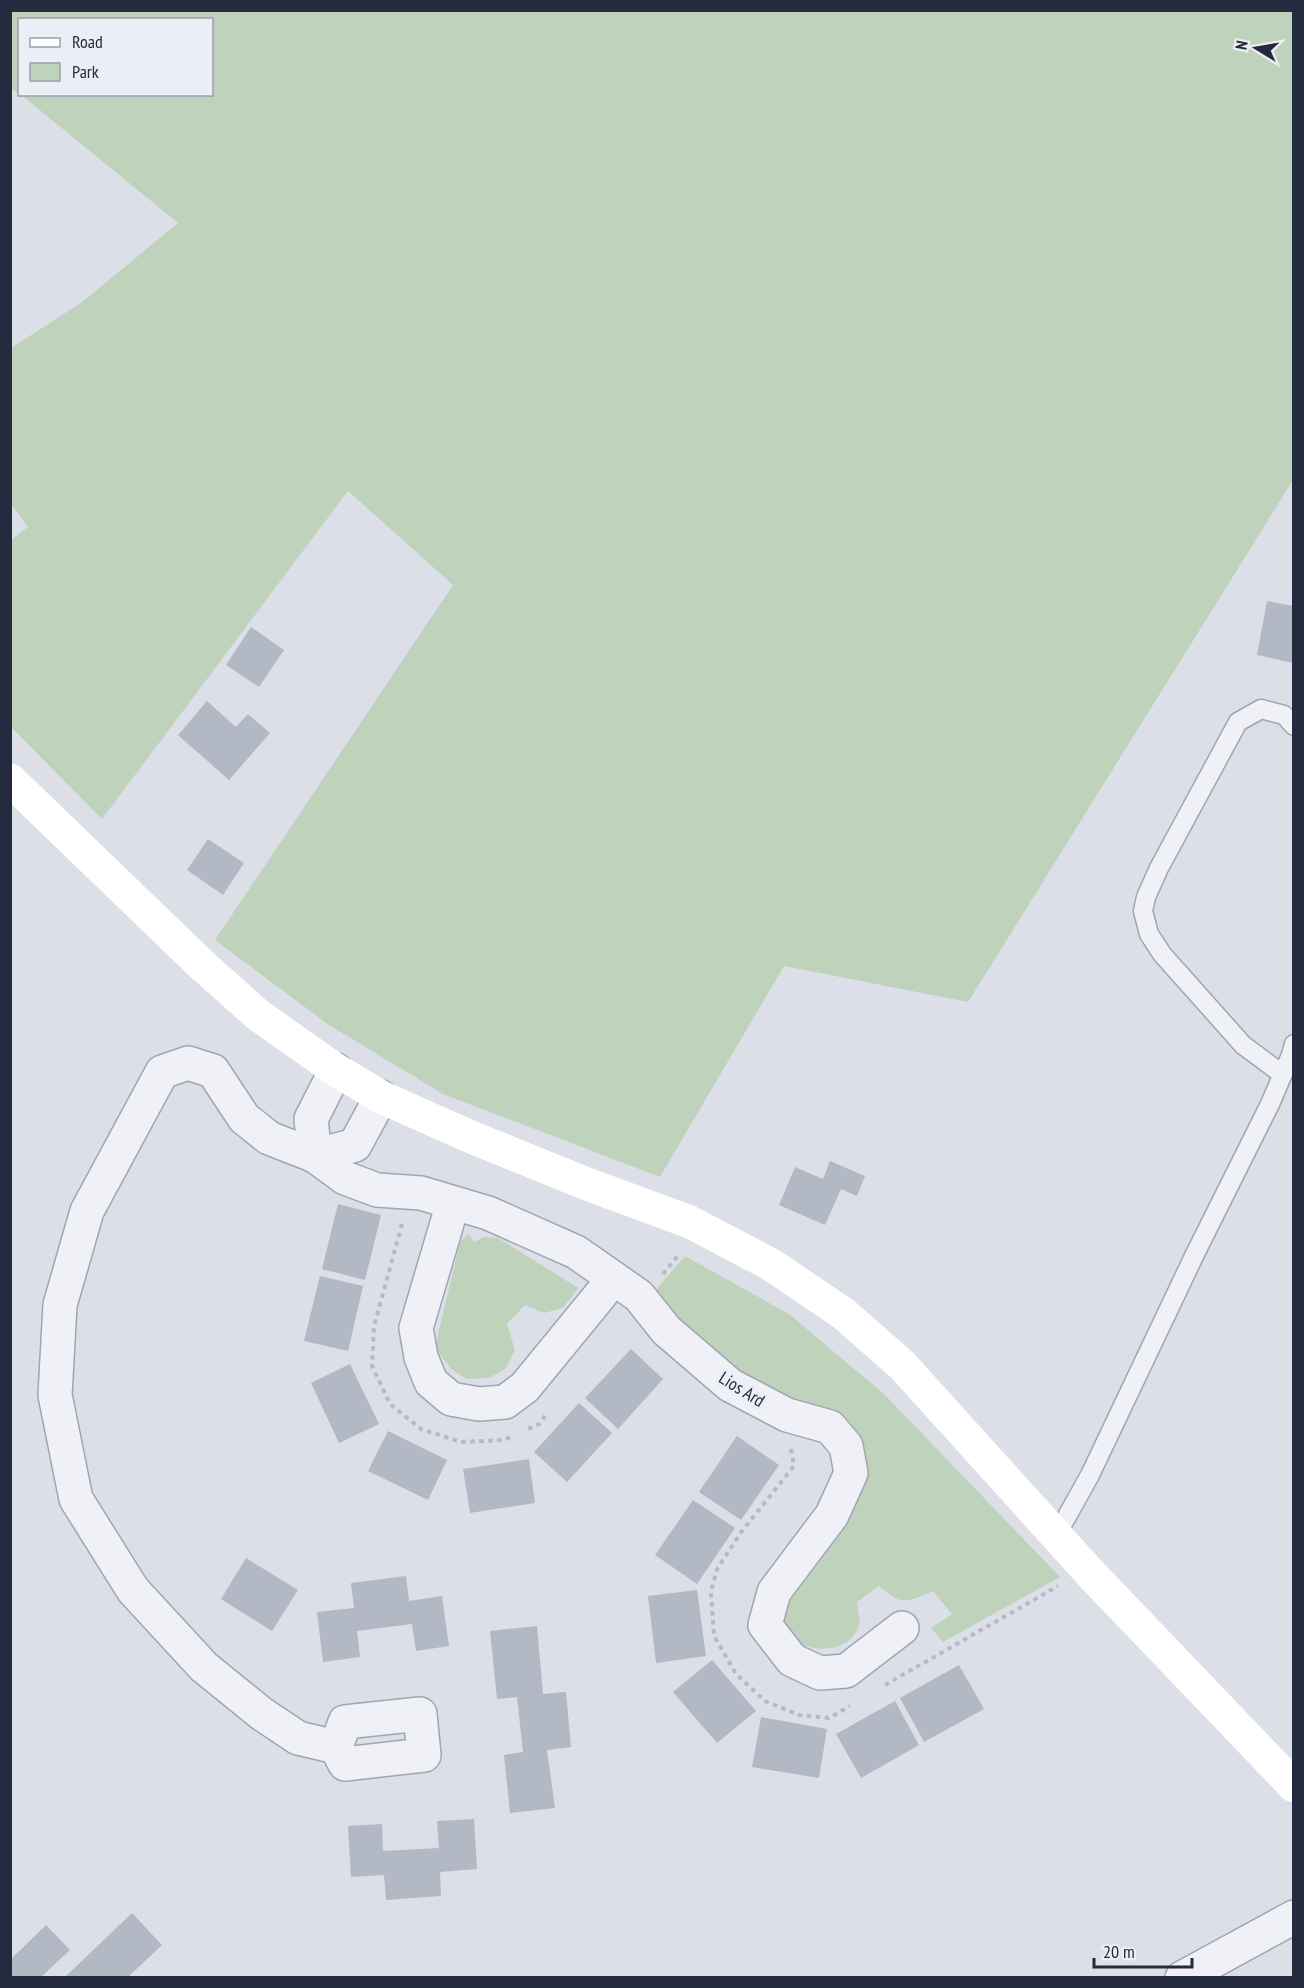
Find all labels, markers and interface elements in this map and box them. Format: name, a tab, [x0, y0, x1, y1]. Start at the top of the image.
legend	[18, 18, 213, 96]
north arrow	[1226, 18, 1286, 78]
text: Road	[72, 30, 103, 53]
text: N	[1231, 39, 1252, 51]
text: Park	[72, 60, 99, 83]
street label: Lios Ard	[715, 1366, 769, 1412]
scale bar	[1094, 1931, 1192, 1969]
text: 20 m	[1103, 1940, 1135, 1963]

